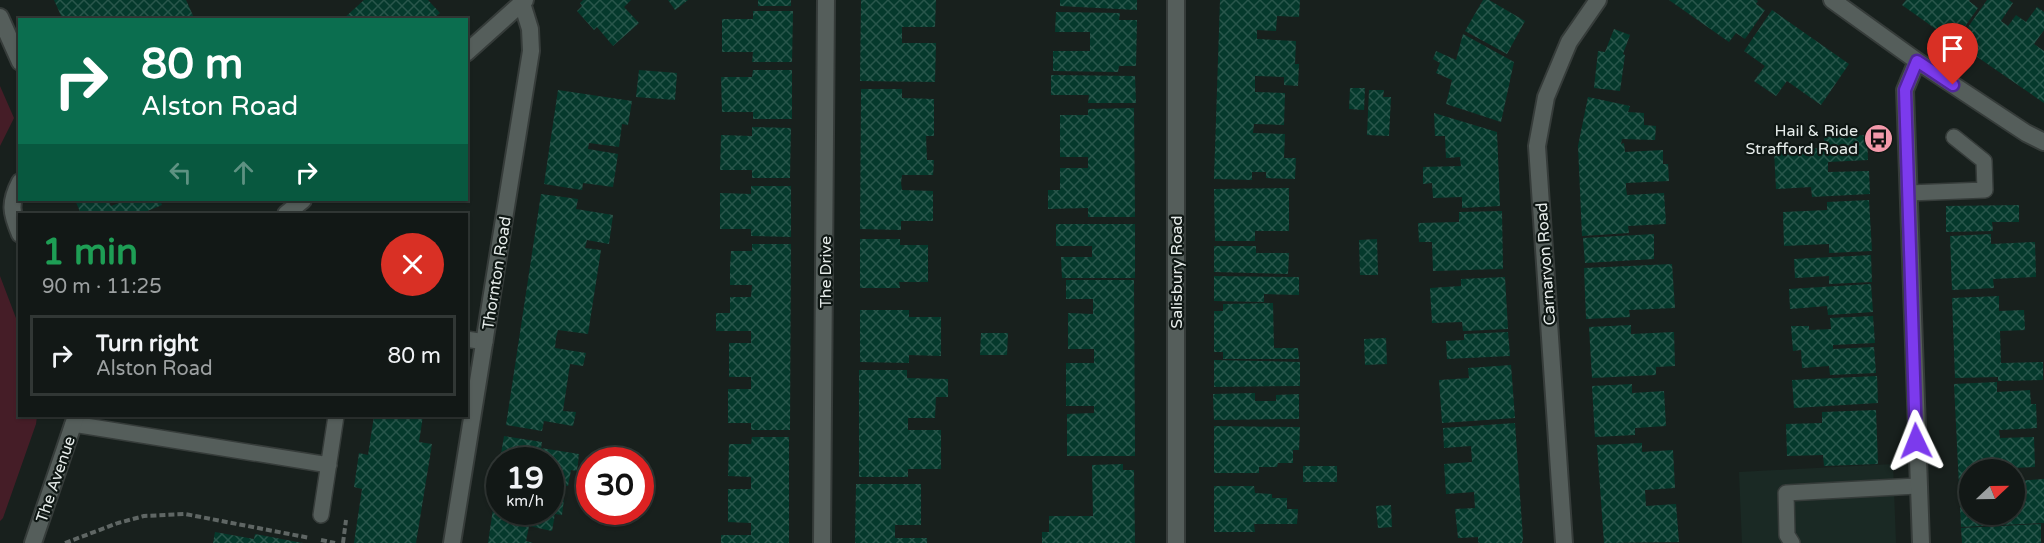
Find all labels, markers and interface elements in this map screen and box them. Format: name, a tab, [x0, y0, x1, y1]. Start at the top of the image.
pin	[1927, 23, 1978, 85]
icon: arrive	[1936, 32, 1969, 65]
text: 80 m	[141, 39, 243, 90]
icon: right	[42, 42, 120, 120]
text: Alston Road	[141, 90, 298, 123]
place label: Hail & Ride Strafford Road	[1745, 121, 1858, 159]
bus stop icon: Hail & Ride Strafford Road	[1863, 123, 1895, 155]
icon: left	[164, 156, 197, 189]
icon: ahead	[227, 156, 260, 189]
icon: right	[290, 156, 323, 189]
street label: Carnarvon Road	[1532, 202, 1560, 326]
street label: Thornton Road	[478, 215, 516, 331]
street label: Salisbury Road	[1167, 215, 1187, 329]
text: 1 min	[42, 231, 138, 274]
button: close	[381, 233, 444, 296]
street label: The Drive	[816, 236, 836, 308]
text: 90 m · 11:25	[42, 275, 162, 299]
text: Turn right	[96, 331, 198, 357]
icon: right	[45, 339, 78, 372]
text: 80 m	[387, 343, 441, 369]
text: Alston Road	[96, 357, 213, 381]
position arrow	[1884, 409, 1948, 473]
street label: The Avenue	[32, 434, 80, 525]
speed limit sign: 30	[576, 447, 654, 525]
north arrow	[1959, 459, 2025, 525]
map controls	[1959, 459, 2025, 525]
text: 19	[506, 460, 544, 497]
text: km/h	[506, 492, 544, 510]

